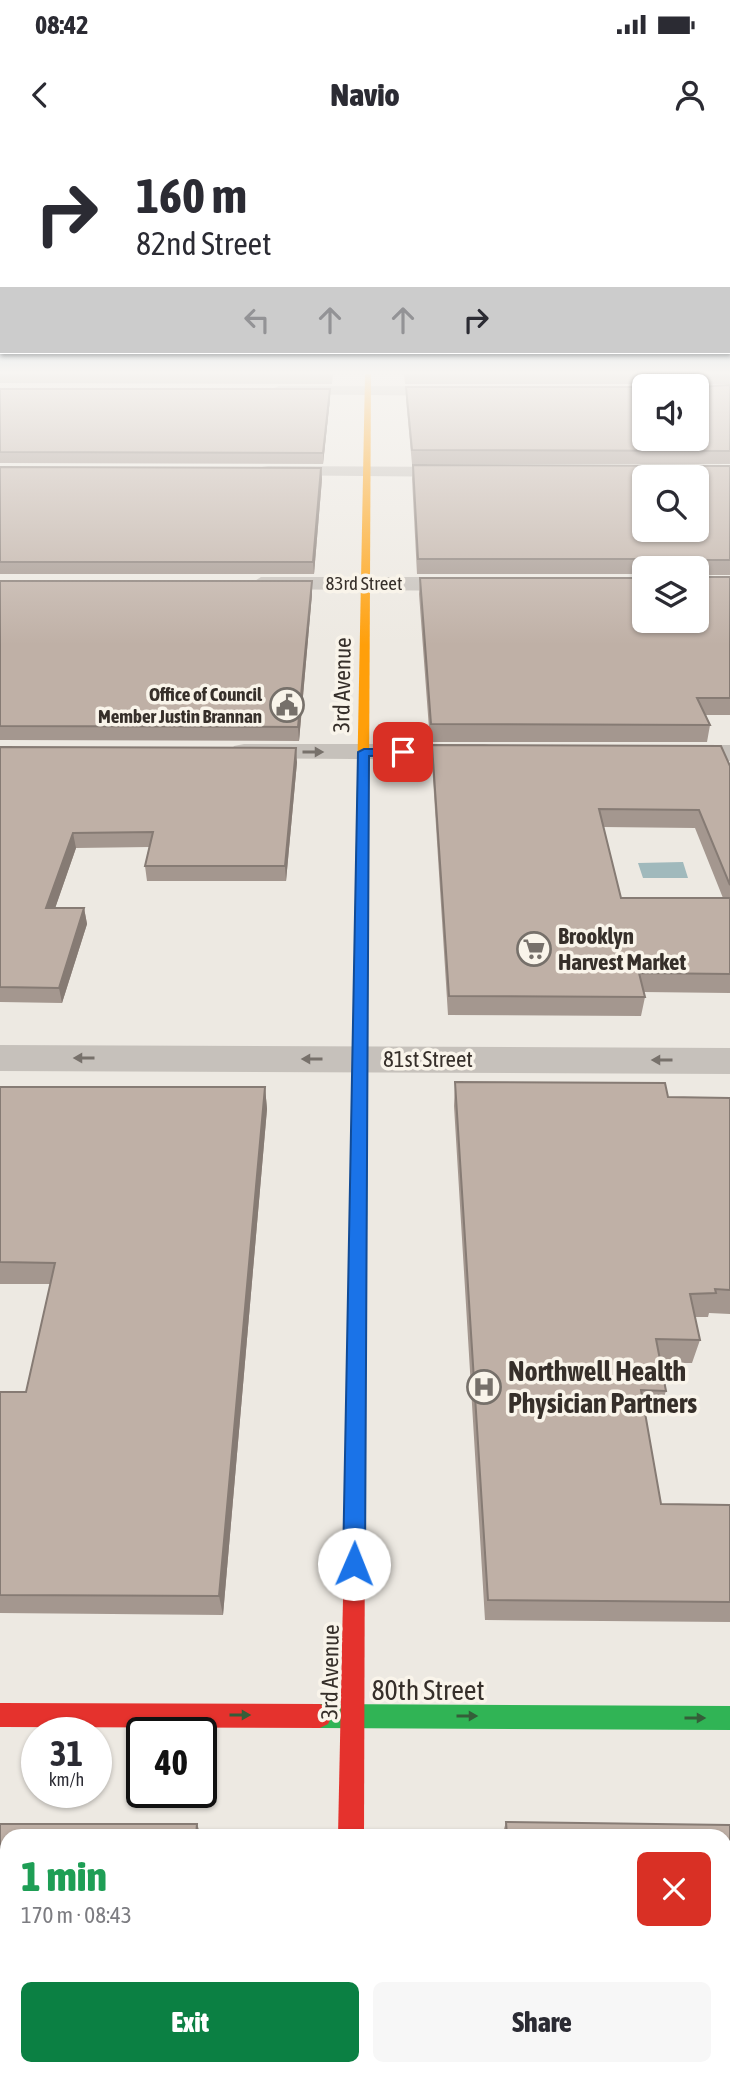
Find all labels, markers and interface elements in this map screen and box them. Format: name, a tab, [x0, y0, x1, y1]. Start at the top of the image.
text: 08:42	[35, 10, 89, 40]
icon: back	[21, 76, 59, 114]
text: Navio	[330, 76, 400, 113]
icon: person	[671, 76, 709, 114]
text: 160 m	[136, 167, 247, 223]
icon: right	[21, 168, 112, 259]
text: 82nd Street	[136, 225, 271, 262]
icon: left	[238, 301, 276, 339]
icon: ahead	[311, 301, 349, 339]
icon: ahead	[384, 301, 422, 339]
icon: right	[457, 301, 495, 339]
map controls	[632, 374, 709, 633]
button: sound	[632, 374, 709, 451]
button: search	[632, 465, 709, 542]
button: layers	[632, 556, 709, 633]
street label: 83rd Street	[326, 572, 402, 594]
street label: 3rd Avenue	[328, 637, 356, 733]
place label: Office of Council Member Justin Brannan	[98, 683, 263, 727]
public building icon: Office of Council Member Justin Brannan	[268, 686, 306, 724]
pin	[373, 722, 433, 782]
icon: arrive	[384, 733, 422, 771]
one-way arrow	[302, 746, 324, 758]
place label: Brooklyn Harvest Market	[558, 923, 686, 975]
supermarket icon: Brooklyn Harvest Market	[515, 930, 553, 968]
street label: 81st Street	[383, 1046, 473, 1072]
one-way arrow	[73, 1052, 95, 1064]
one-way arrow	[301, 1053, 323, 1065]
one-way arrow	[651, 1054, 673, 1066]
place label: Northwell Health Physician Partners	[508, 1355, 697, 1419]
hospital icon: Northwell Health Physician Partners	[465, 1368, 503, 1406]
position arrow	[317, 1527, 391, 1601]
street label: 3rd Avenue	[316, 1624, 344, 1720]
street label: 80th Street	[371, 1674, 485, 1706]
one-way arrow	[229, 1709, 251, 1721]
one-way arrow	[456, 1710, 478, 1722]
one-way arrow	[684, 1712, 706, 1724]
speed limit sign: 40	[126, 1717, 217, 1808]
text: 31	[50, 1733, 83, 1773]
text: km/h	[49, 1769, 84, 1790]
text: 1 min	[21, 1852, 107, 1900]
button: close	[637, 1852, 711, 1926]
text: 170 m · 08:43	[21, 1902, 132, 1928]
button: Exit	[21, 1982, 359, 2062]
button: Share	[373, 1982, 711, 2062]

